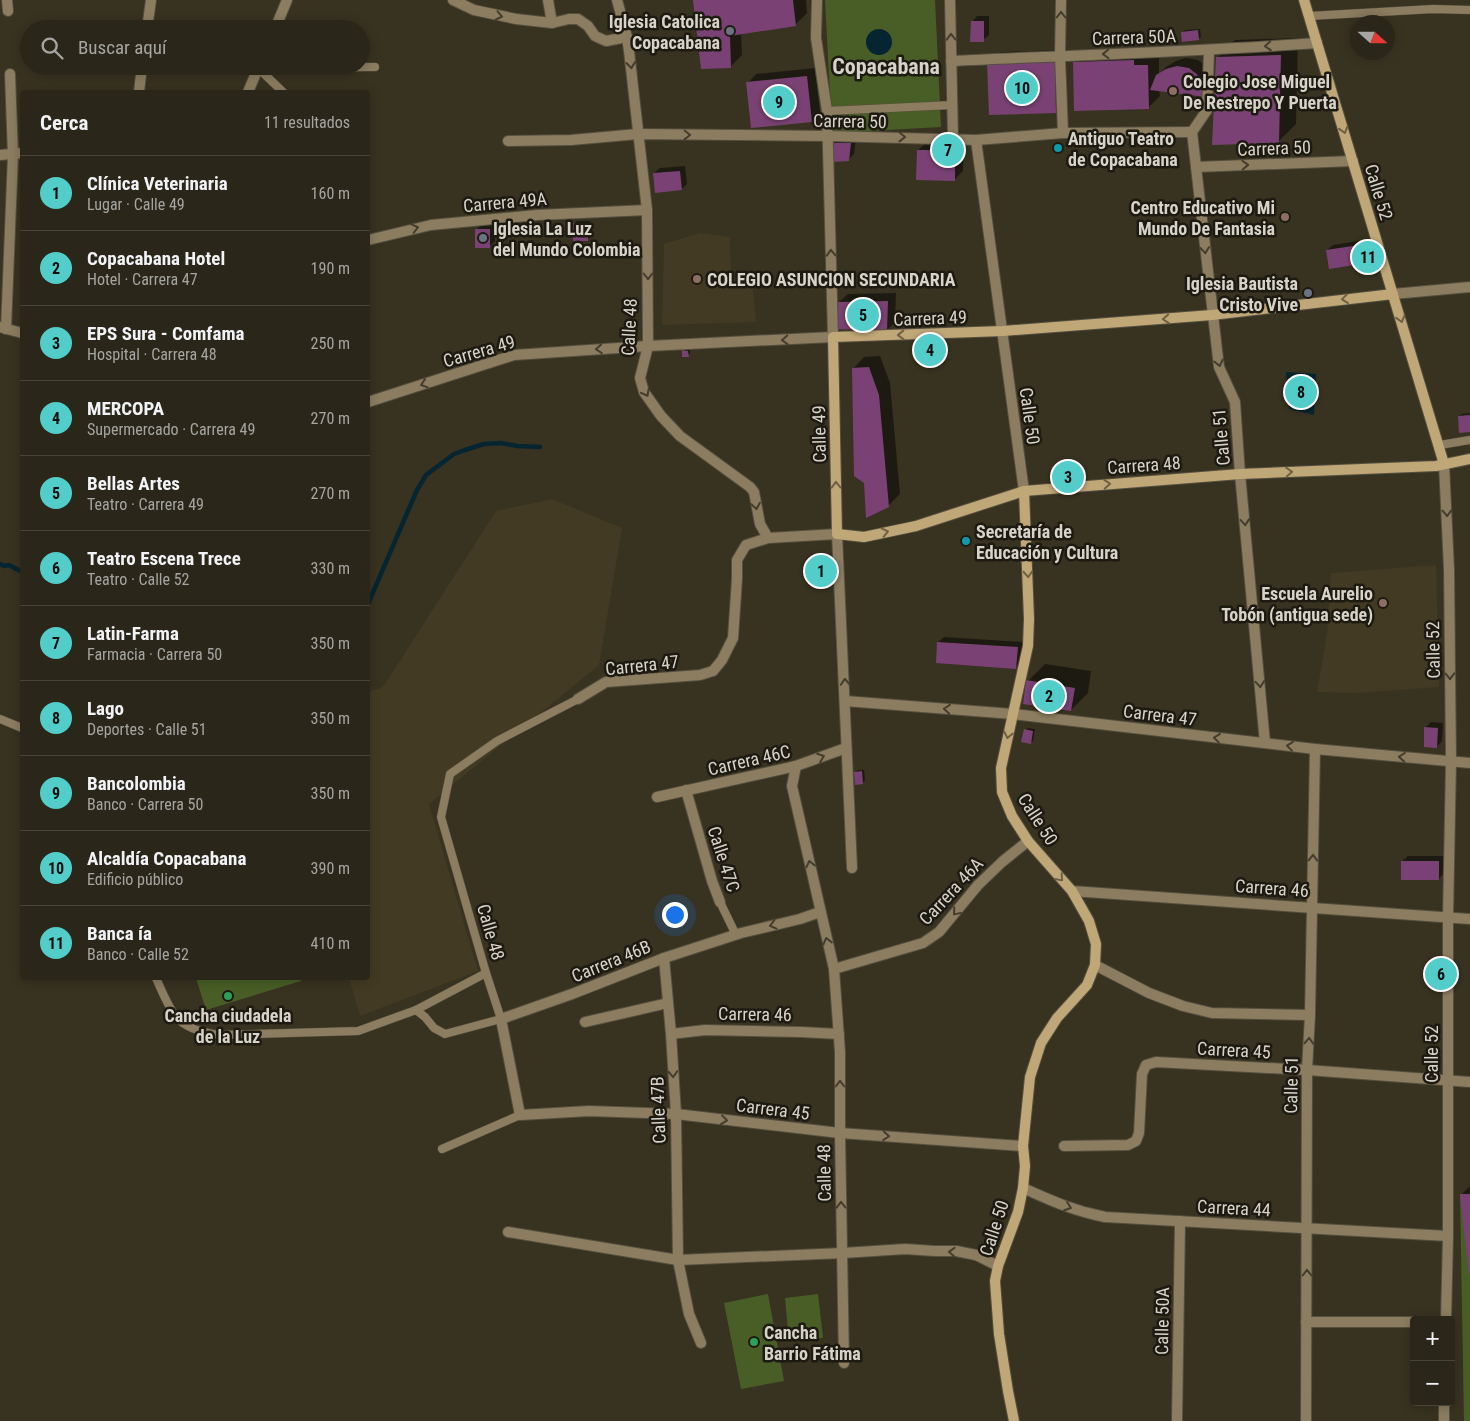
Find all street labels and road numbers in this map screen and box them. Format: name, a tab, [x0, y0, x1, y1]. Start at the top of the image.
street label: Carrera 50A	[1092, 25, 1177, 49]
street label: Carrera 50	[813, 110, 887, 132]
street label: Carrera 50	[1237, 136, 1311, 160]
street label: Calle 52	[1361, 161, 1397, 223]
street label: Carrera 49A	[462, 188, 548, 216]
street label: Calle 48	[617, 298, 641, 356]
street label: Carrera 49	[893, 306, 967, 330]
street label: Carrera 49	[441, 331, 517, 371]
street label: Calle 50	[1016, 386, 1044, 446]
street label: Calle 49	[808, 405, 830, 463]
street label: Calle 51	[1208, 407, 1234, 467]
street label: Carrera 48	[1106, 452, 1182, 478]
street label: Calle 52	[1422, 621, 1444, 679]
street label: Carrera 47	[604, 651, 680, 679]
street label: Carrera 47	[1122, 700, 1198, 730]
street label: Carrera 46C	[706, 740, 792, 780]
street label: Calle 50	[1014, 789, 1062, 849]
street label: Calle 47C	[704, 824, 744, 894]
street label: Carrera 46A	[915, 853, 988, 929]
street label: Carrera 46	[1234, 875, 1310, 901]
street label: Calle 48	[473, 901, 509, 963]
street label: Carrera 46B	[568, 936, 654, 986]
street label: Carrera 46	[718, 1003, 792, 1025]
street label: Calle 52	[1421, 1025, 1442, 1083]
street label: Carrera 45	[1197, 1038, 1271, 1062]
street label: Calle 51	[1280, 1056, 1302, 1114]
street label: Calle 47B	[646, 1076, 670, 1144]
street label: Carrera 45	[735, 1094, 811, 1124]
street label: Calle 48	[813, 1144, 835, 1202]
street label: Carrera 44	[1197, 1196, 1271, 1220]
street label: Calle 50	[975, 1197, 1013, 1259]
street label: Calle 50A	[1151, 1286, 1173, 1355]

